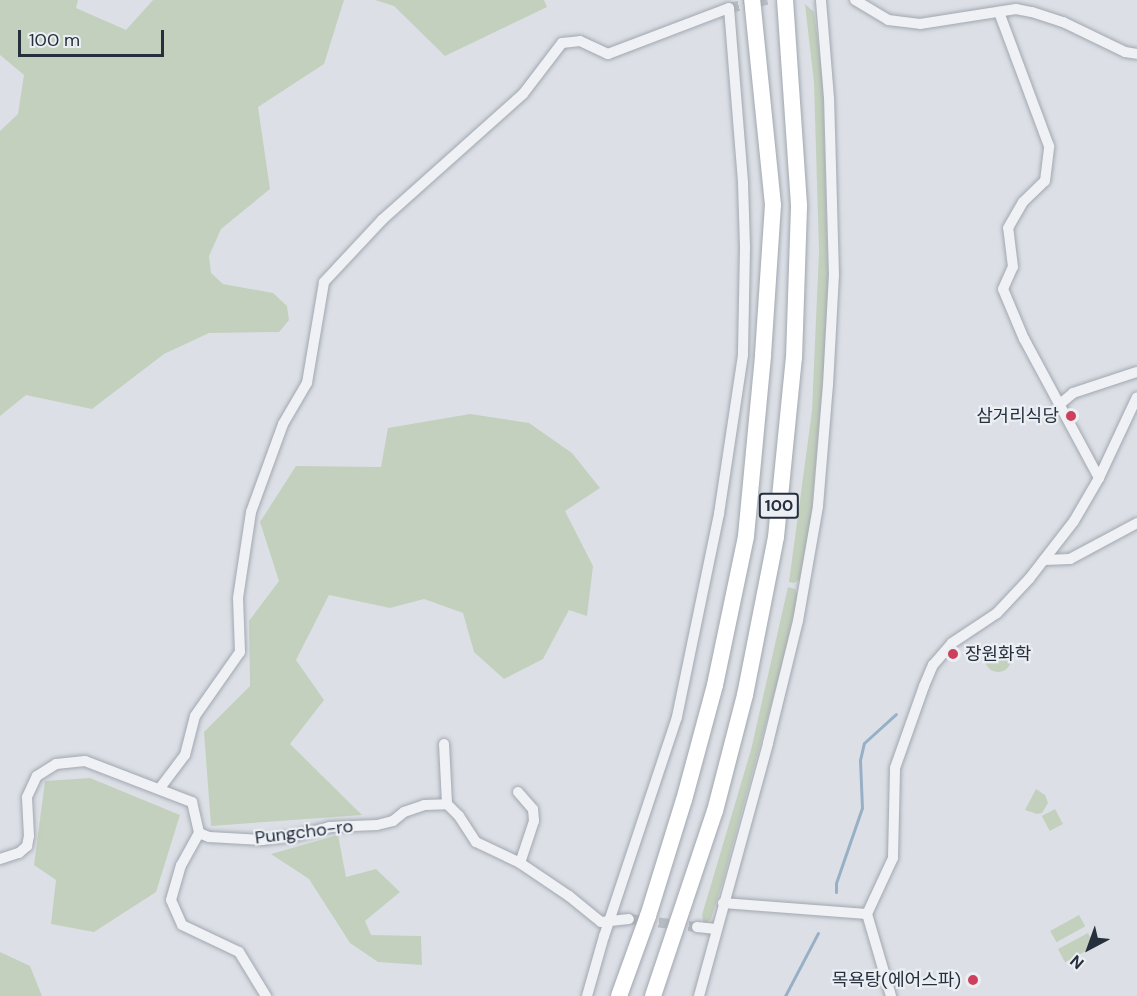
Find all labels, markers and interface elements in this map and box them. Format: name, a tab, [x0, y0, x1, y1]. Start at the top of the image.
scale bar	[21, 18, 166, 56]
text: 100 m	[29, 28, 80, 52]
place label: 삼거리식당	[976, 405, 1059, 427]
marker: 삼거리식당	[1064, 409, 1078, 423]
road number: 100	[758, 493, 800, 519]
place label: 장원화학	[965, 643, 1031, 665]
marker: 장원화학	[946, 647, 960, 661]
street label: Pungcho-ro	[254, 815, 354, 849]
north arrow	[1059, 918, 1119, 978]
text: N	[1066, 950, 1088, 974]
place label: 목욕탕(에어스파)	[832, 969, 961, 991]
marker: 목욕탕(에어스파)	[966, 973, 980, 987]

